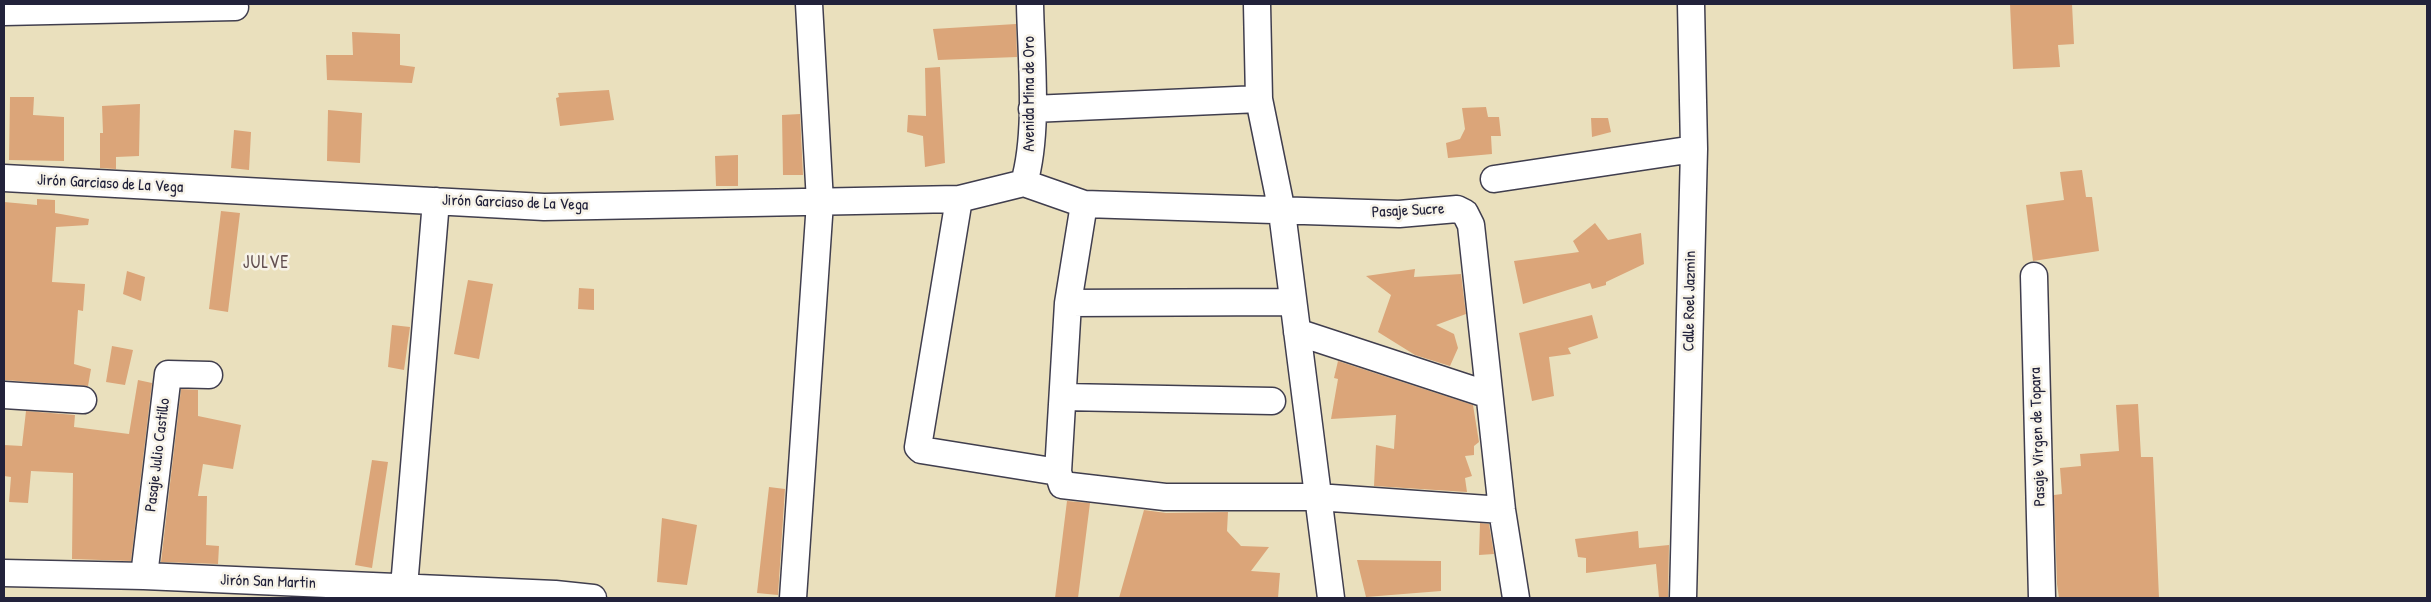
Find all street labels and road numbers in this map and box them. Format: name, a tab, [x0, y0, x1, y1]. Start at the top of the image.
street label: Avenida Mina de Oro	[1020, 36, 1040, 152]
street label: Jirón Garciaso de La Vega	[36, 171, 184, 197]
street label: Jirón Garciaso de La Vega	[441, 191, 589, 215]
street label: Pasaje Sucre	[1371, 200, 1445, 222]
street label: Calle Roel Jazmin	[1680, 250, 1700, 352]
street label: Pasaje Virgen de Topara	[2026, 367, 2050, 507]
street label: Pasaje Julio Castillo	[142, 397, 174, 513]
street label: Jirón San Martin	[220, 571, 316, 593]

